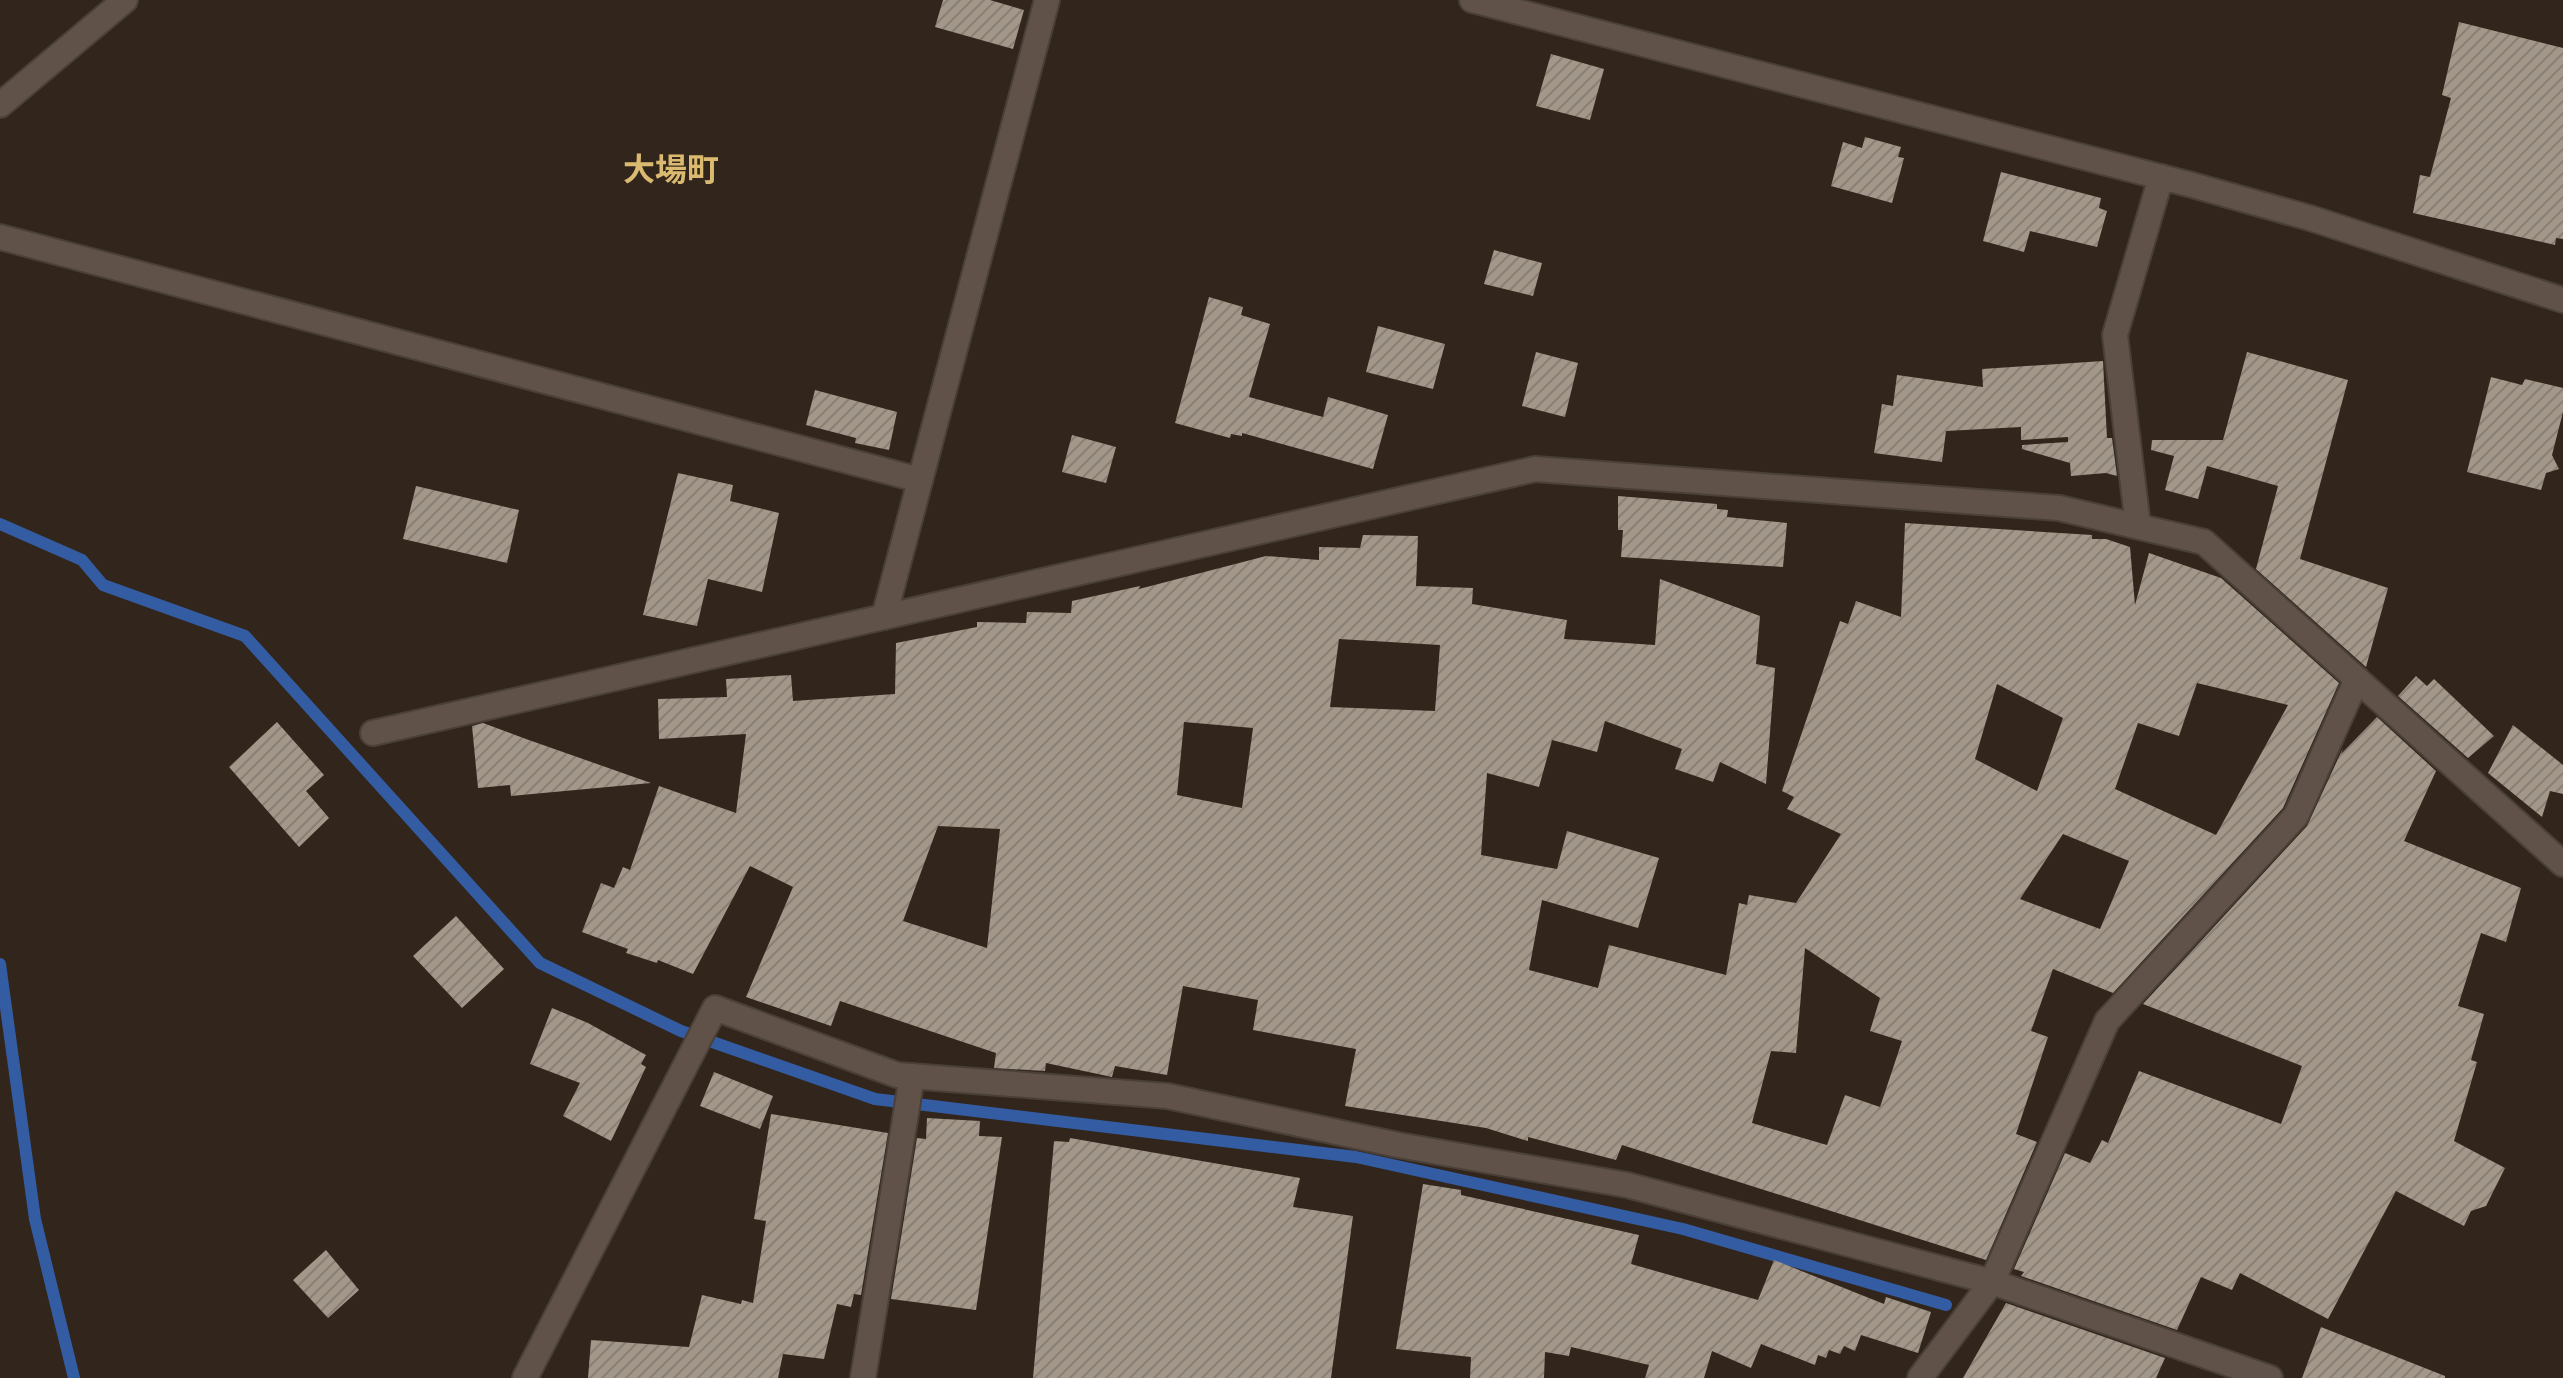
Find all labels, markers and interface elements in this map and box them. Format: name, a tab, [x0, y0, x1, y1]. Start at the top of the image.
district label: 大場町	[623, 148, 719, 194]

